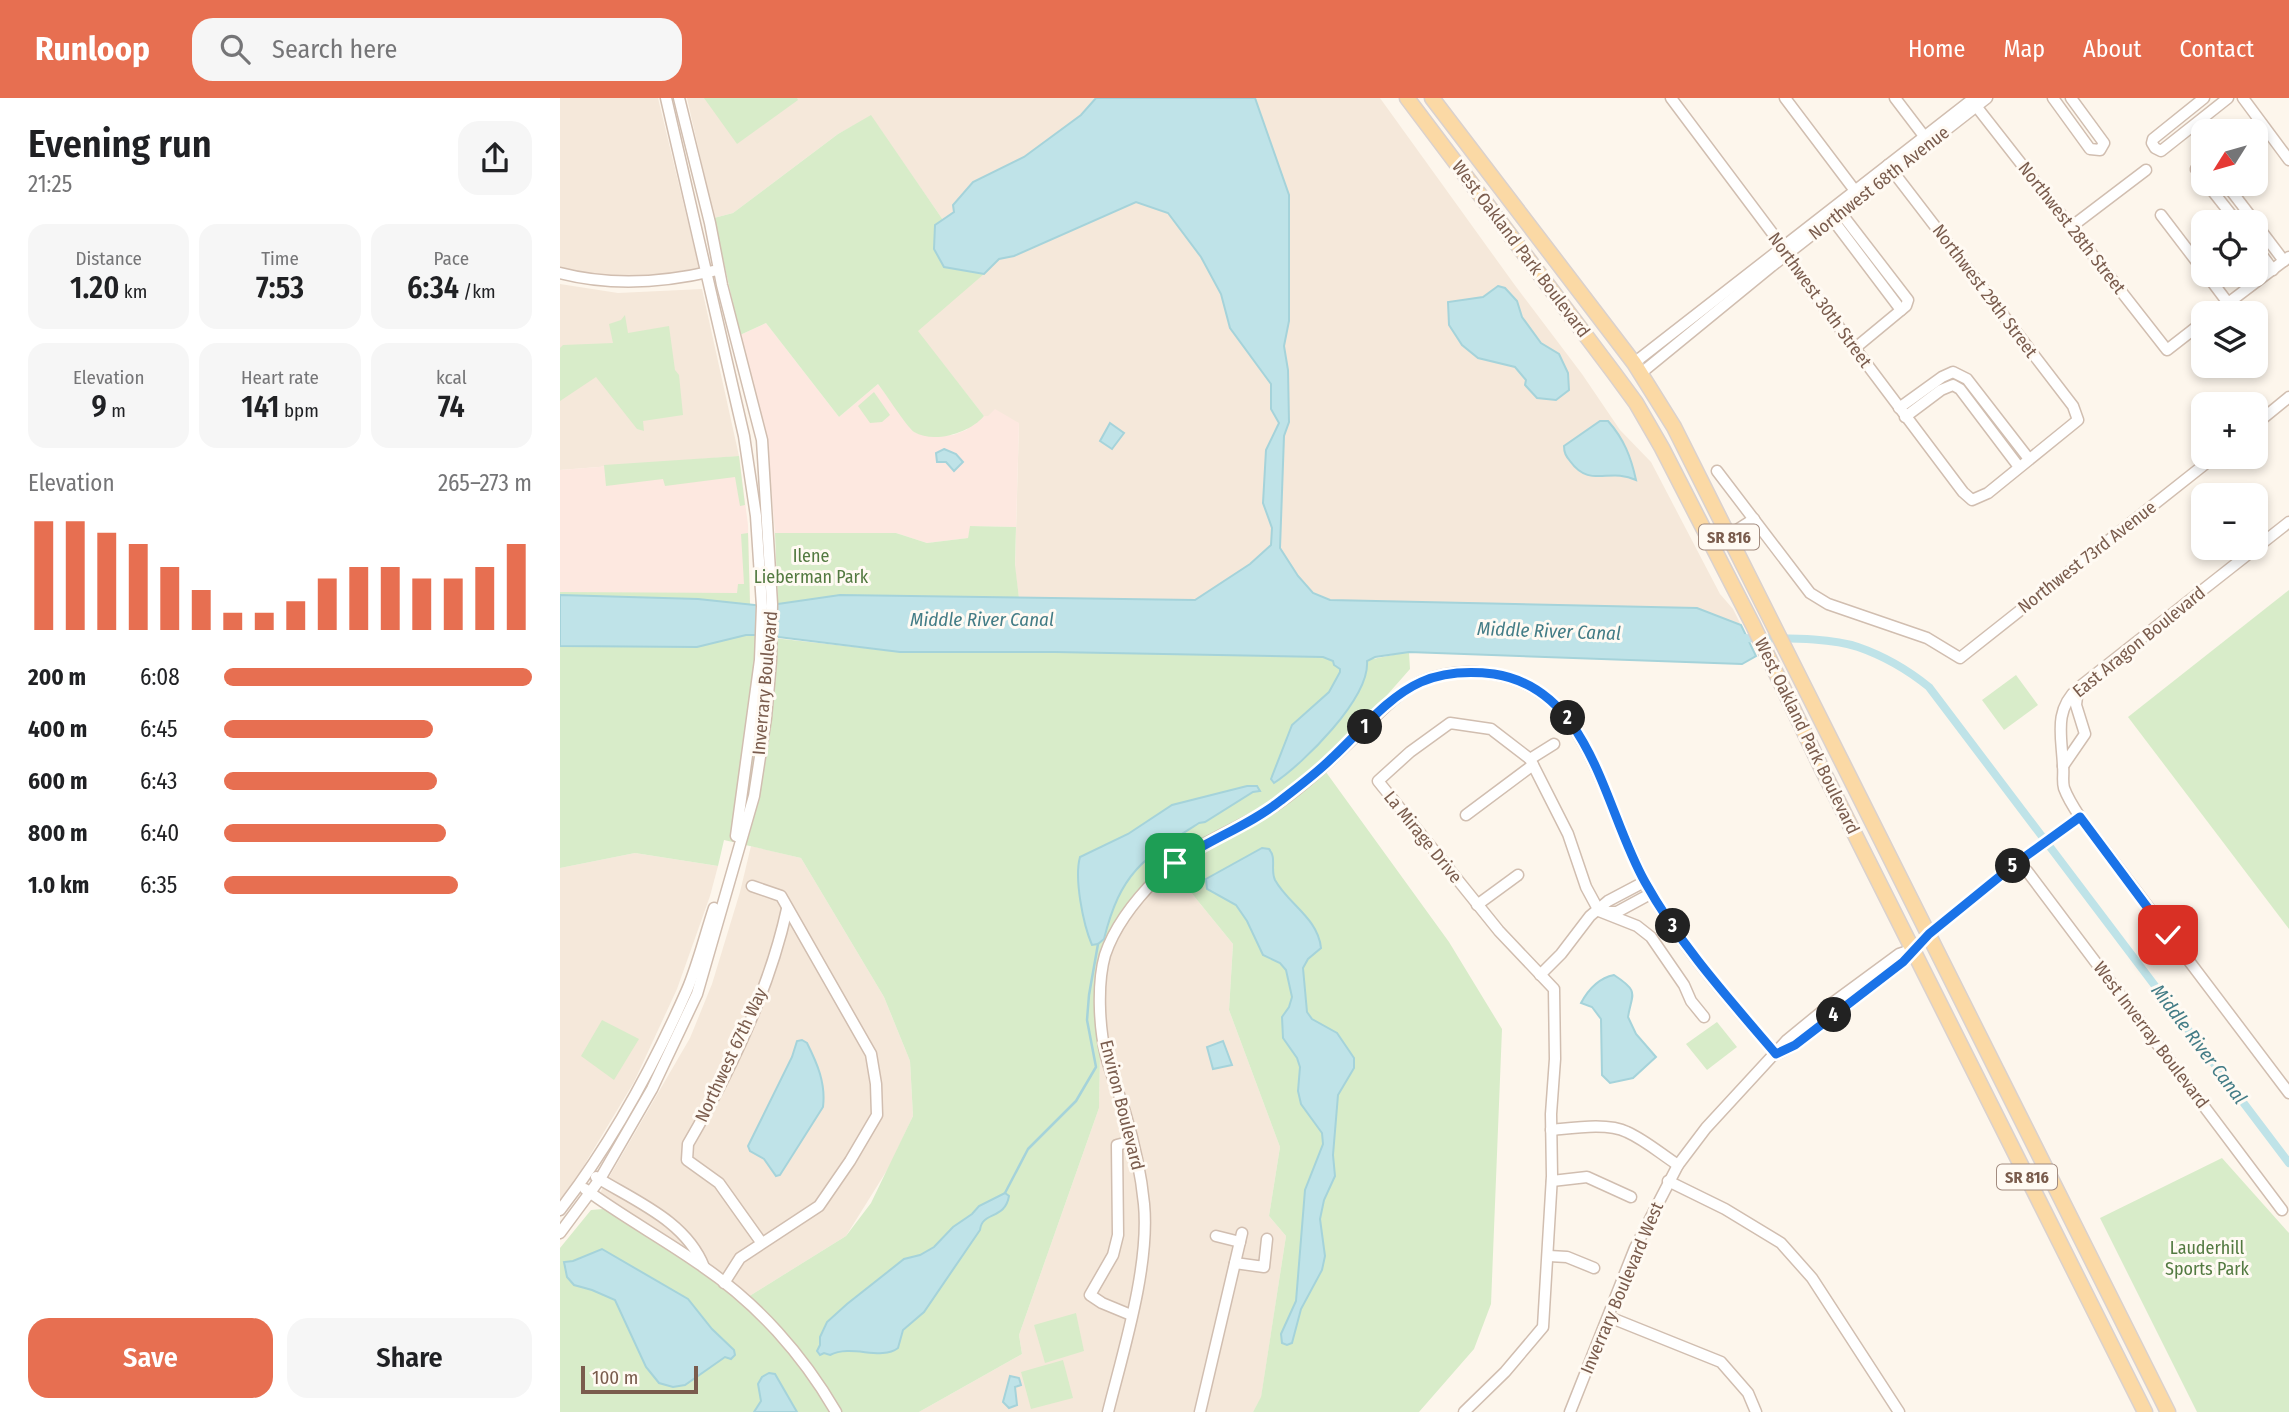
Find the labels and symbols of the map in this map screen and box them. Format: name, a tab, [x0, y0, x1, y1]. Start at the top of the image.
north arrow	[2191, 119, 2268, 196]
street label: Northwest 68th Avenue	[1804, 121, 1954, 245]
street label: West Oakland Park Boulevard	[1447, 156, 1595, 342]
street label: Northwest 28th Street	[2014, 158, 2130, 298]
street label: Northwest 29th Street	[1928, 220, 2042, 362]
street label: Northwest 30th Street	[1764, 228, 1877, 372]
street label: Northwest 73rd Avenue	[2013, 496, 2161, 618]
road number: SR 816	[1699, 524, 1759, 550]
park label: Ilene Lieberman Park	[754, 545, 869, 588]
street label: East Aragon Boulevard	[2068, 582, 2210, 702]
water label: Middle River Canal	[910, 608, 1054, 631]
street label: Inverrary Boulevard	[748, 610, 782, 756]
water label: Middle River Canal	[1477, 617, 1621, 645]
street label: West Oakland Park Boulevard	[1750, 634, 1864, 838]
pin: 2	[1550, 700, 1586, 736]
pin: 1	[1348, 710, 1382, 744]
street label: La Mirage Drive	[1379, 787, 1467, 888]
pin	[1145, 833, 1205, 893]
pin: 5	[1996, 848, 2030, 884]
pin	[2138, 905, 2198, 965]
pin: 3	[1656, 908, 1690, 944]
street label: West Inverray Boulevard	[2089, 957, 2213, 1113]
water label: Middle River Canal	[2146, 980, 2252, 1108]
street label: Northwest 67th Way	[690, 984, 772, 1126]
pin: 4	[1816, 998, 1852, 1032]
street label: Environ Boulevard	[1095, 1038, 1149, 1172]
road number: SR 816	[1997, 1164, 2057, 1190]
street label: Inverrary Boulevard West	[1576, 1199, 1668, 1377]
park label: Lauderhill Sports Park	[2165, 1237, 2250, 1280]
scale bar	[581, 1363, 698, 1395]

